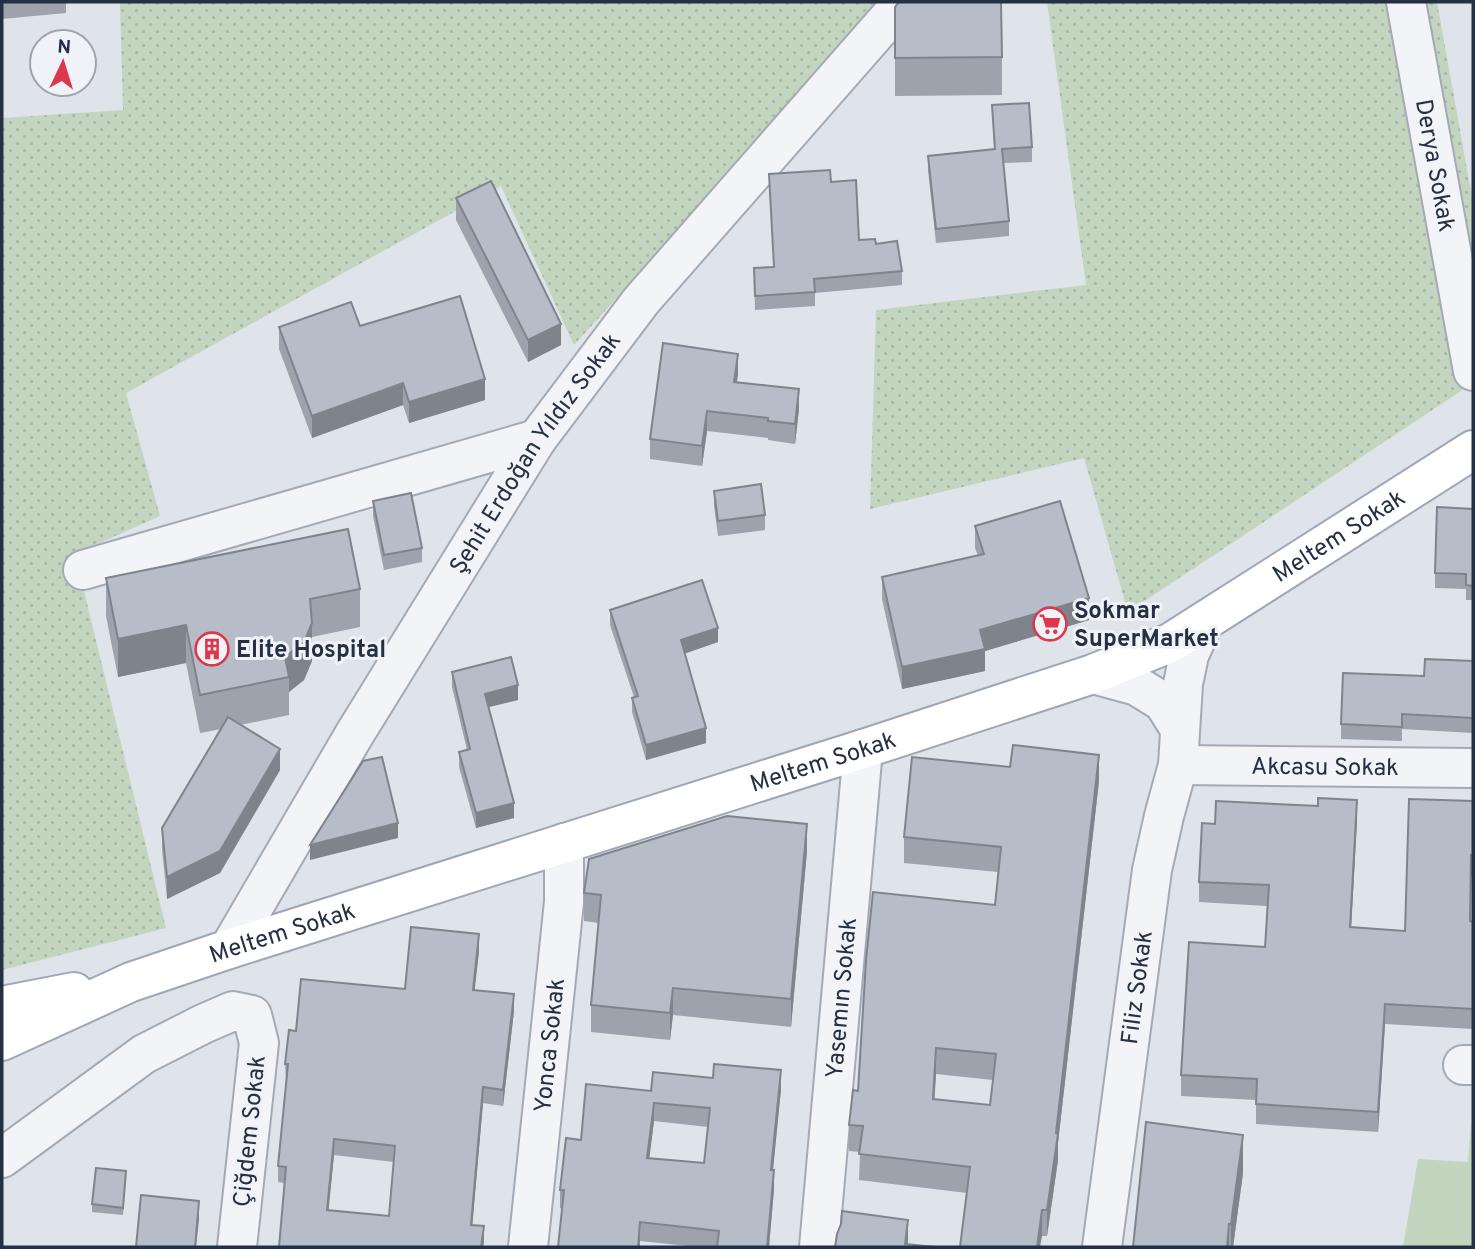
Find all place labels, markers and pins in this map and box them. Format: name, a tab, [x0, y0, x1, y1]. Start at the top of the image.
place label: Sokmar SuperMarket	[1074, 597, 1219, 655]
supermarket icon: Sokmar SuperMarket	[1031, 605, 1069, 643]
building icon: Elite Hospital	[193, 630, 231, 668]
place label: Elite Hospital	[236, 636, 386, 666]

